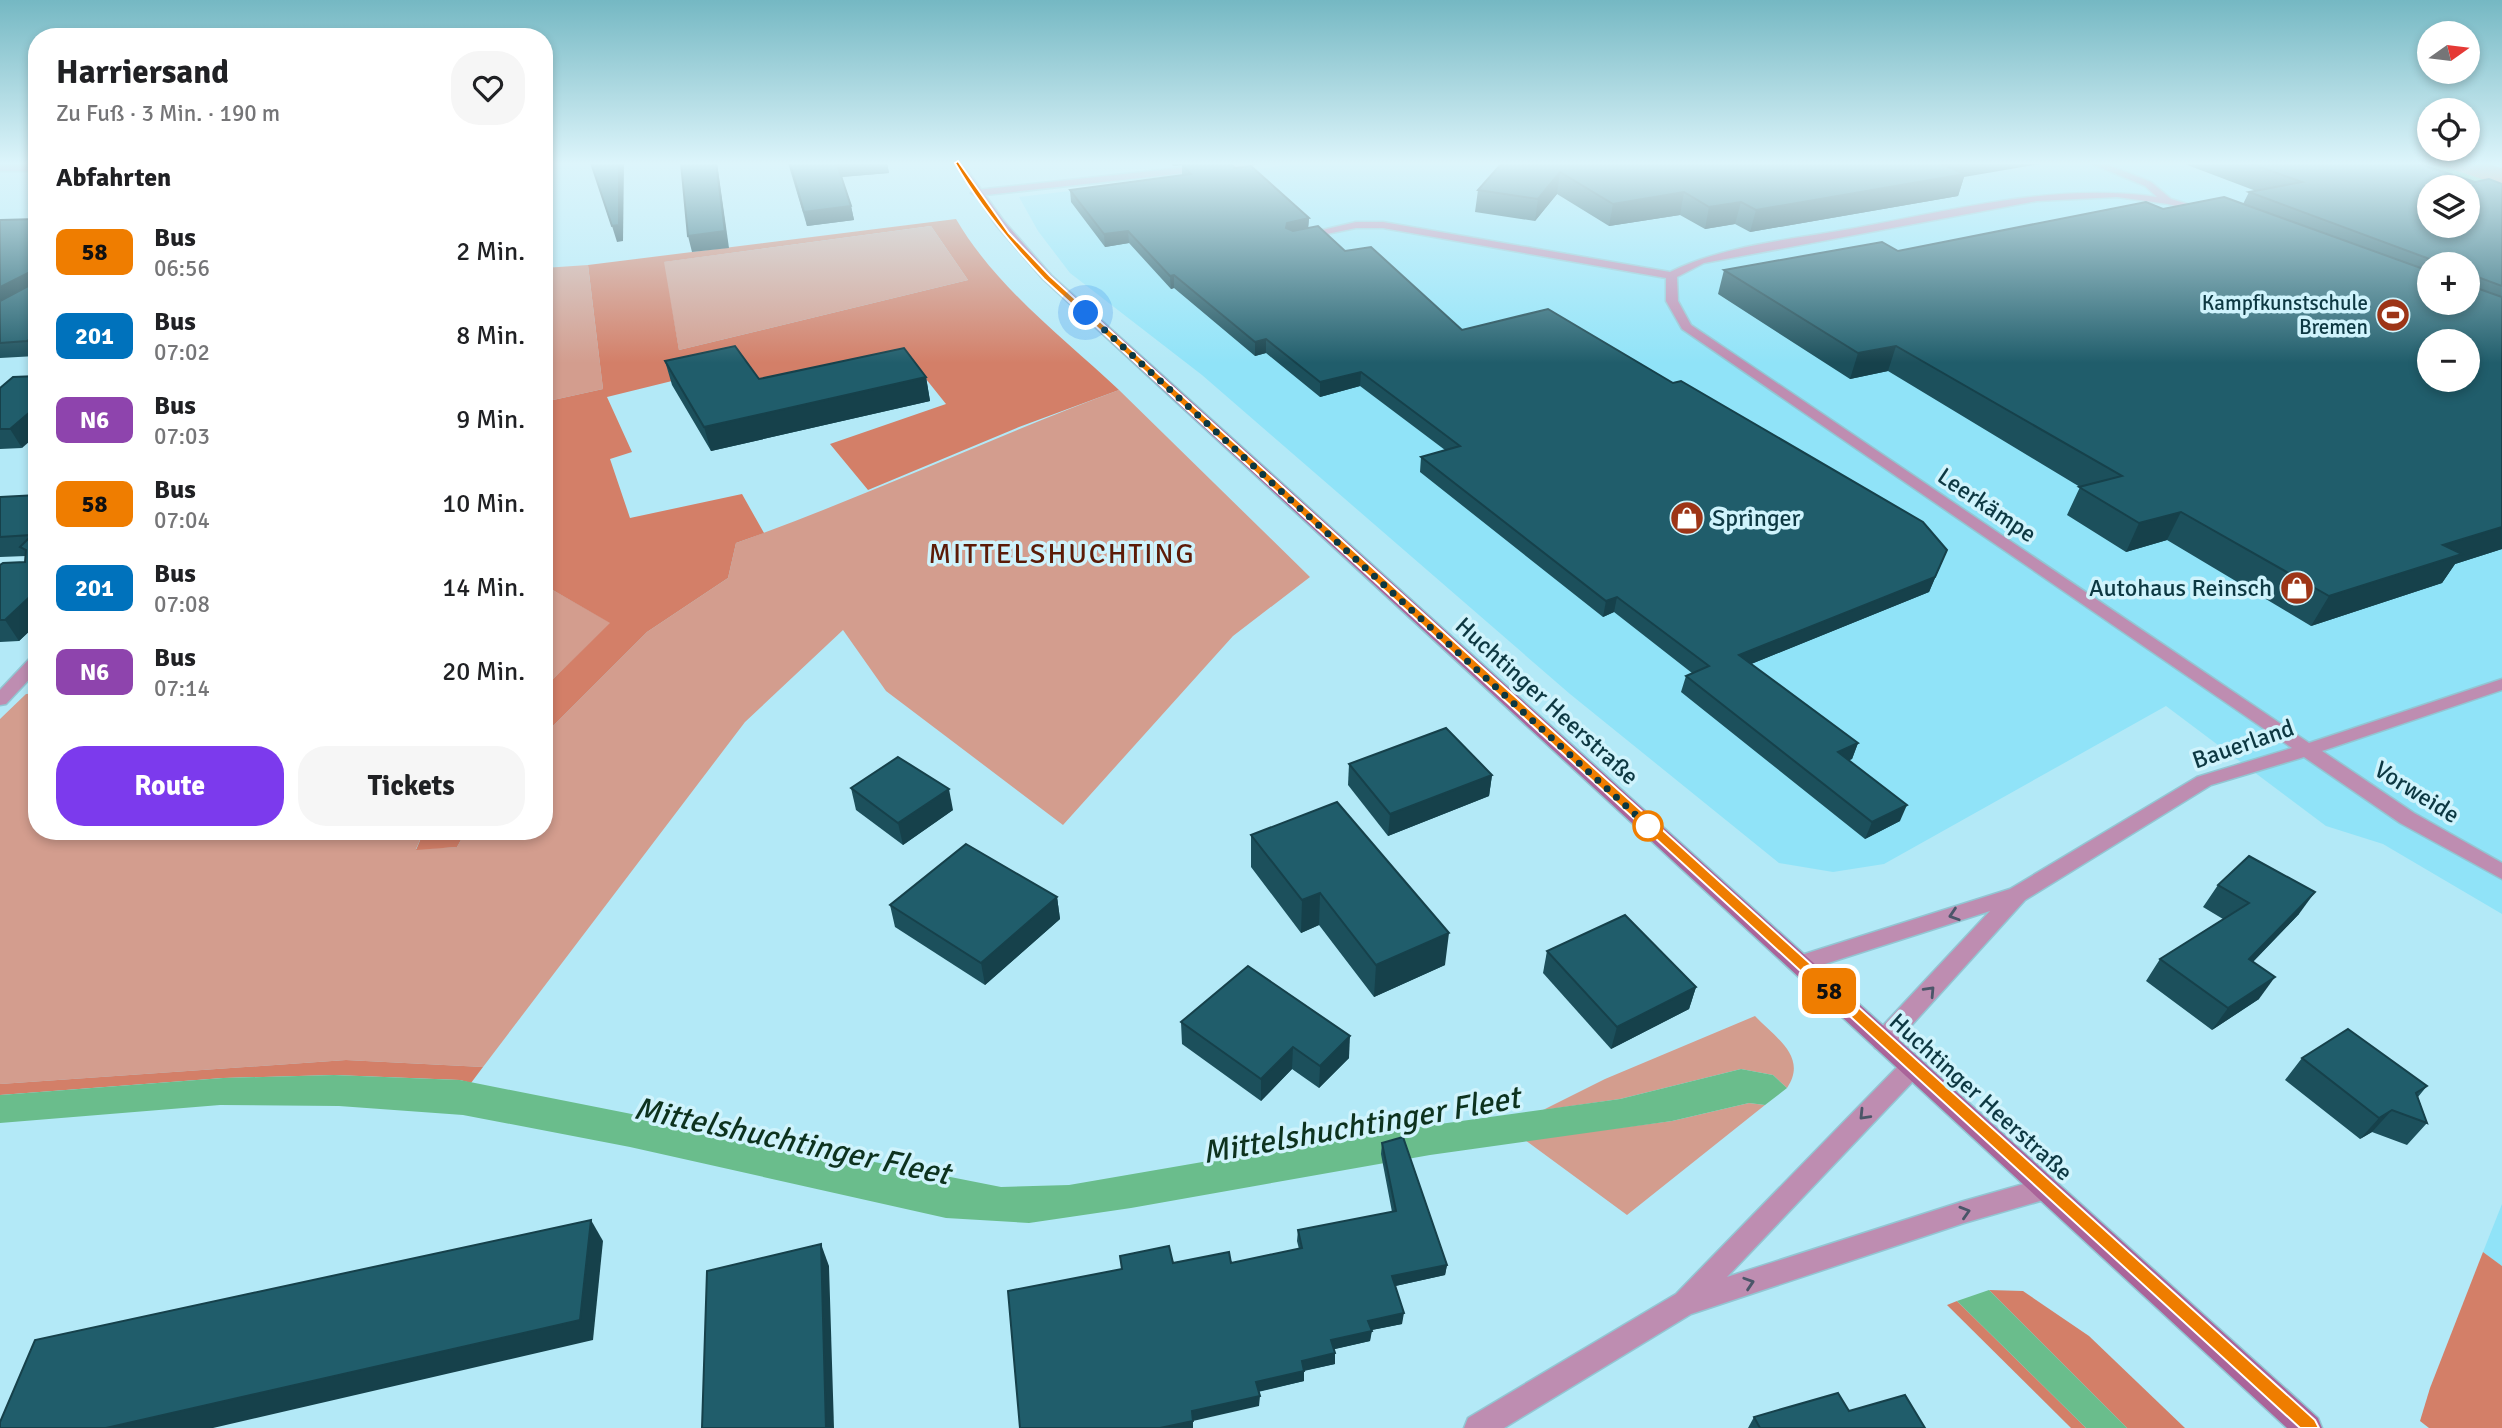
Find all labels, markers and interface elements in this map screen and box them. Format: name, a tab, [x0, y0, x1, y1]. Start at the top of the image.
north arrow	[2417, 21, 2480, 84]
map controls	[2417, 21, 2480, 392]
button: heart	[451, 51, 525, 125]
text: Harriersand	[56, 52, 229, 93]
button: locate	[2417, 98, 2480, 161]
text: Zu Fuß · 3 Min. · 190 m	[56, 99, 280, 128]
text: Abfahrten	[56, 162, 171, 194]
button: layers	[2417, 175, 2480, 238]
text: Bus	[154, 222, 196, 254]
text: 2 Min.	[456, 236, 525, 268]
text: 58	[82, 237, 107, 267]
button: +	[2417, 252, 2480, 315]
text: 06:56	[154, 254, 210, 283]
place label: Kampfkunstschule Bremen	[2202, 290, 2368, 340]
your location	[1068, 295, 1103, 330]
sports icon: Kampfkunstschule Bremen	[2374, 296, 2412, 334]
text: Bus	[154, 306, 196, 338]
text: 8 Min.	[456, 320, 525, 352]
text: 201	[75, 321, 114, 351]
button: −	[2417, 329, 2480, 392]
text: 07:02	[154, 338, 210, 367]
text: Bus	[154, 390, 196, 422]
text: 9 Min.	[456, 404, 525, 436]
text: N6	[80, 405, 109, 435]
text: 07:03	[154, 422, 210, 451]
street label: Leerkämpe	[1932, 461, 2042, 549]
text: Bus	[154, 474, 196, 506]
text: 10 Min.	[442, 488, 525, 520]
text: 58	[82, 489, 107, 519]
shop icon: Springer	[1668, 499, 1706, 537]
place label: Springer	[1712, 503, 1801, 533]
text: 07:04	[154, 506, 210, 535]
district label: MITTELSHUCHTING	[928, 537, 1196, 571]
text: Bus	[154, 558, 196, 590]
shop icon: Autohaus Reinsch	[2278, 569, 2316, 607]
text: 14 Min.	[442, 572, 525, 604]
text: 201	[75, 573, 114, 603]
place label: Autohaus Reinsch	[2089, 573, 2272, 603]
text: 07:08	[154, 590, 210, 619]
street label: Huchtinger Heerstraße	[1449, 611, 1645, 791]
text: Bus	[154, 642, 196, 674]
text: 20 Min.	[442, 656, 525, 688]
text: N6	[80, 657, 109, 687]
text: 07:14	[154, 674, 210, 703]
street label: Bauerland	[2188, 713, 2298, 775]
button: Route	[56, 746, 284, 826]
button: Tickets	[298, 746, 525, 826]
street label: Vorweide	[2369, 754, 2465, 830]
unlabelled marker	[1633, 811, 1663, 841]
one-way arrow	[1948, 906, 1960, 921]
line badge: 58	[1798, 968, 1860, 1014]
text: 58	[1816, 976, 1842, 1006]
one-way arrow	[1921, 986, 1934, 999]
street label: Huchtinger Heerstraße	[1883, 1007, 2079, 1187]
water label: Mittelshuchtinger Fleet	[1199, 1077, 1526, 1172]
water label: Mittelshuchtinger Fleet	[631, 1089, 957, 1194]
one-way arrow	[1859, 1107, 1872, 1120]
one-way arrow	[1959, 1206, 1971, 1221]
one-way arrow	[1742, 1277, 1754, 1291]

